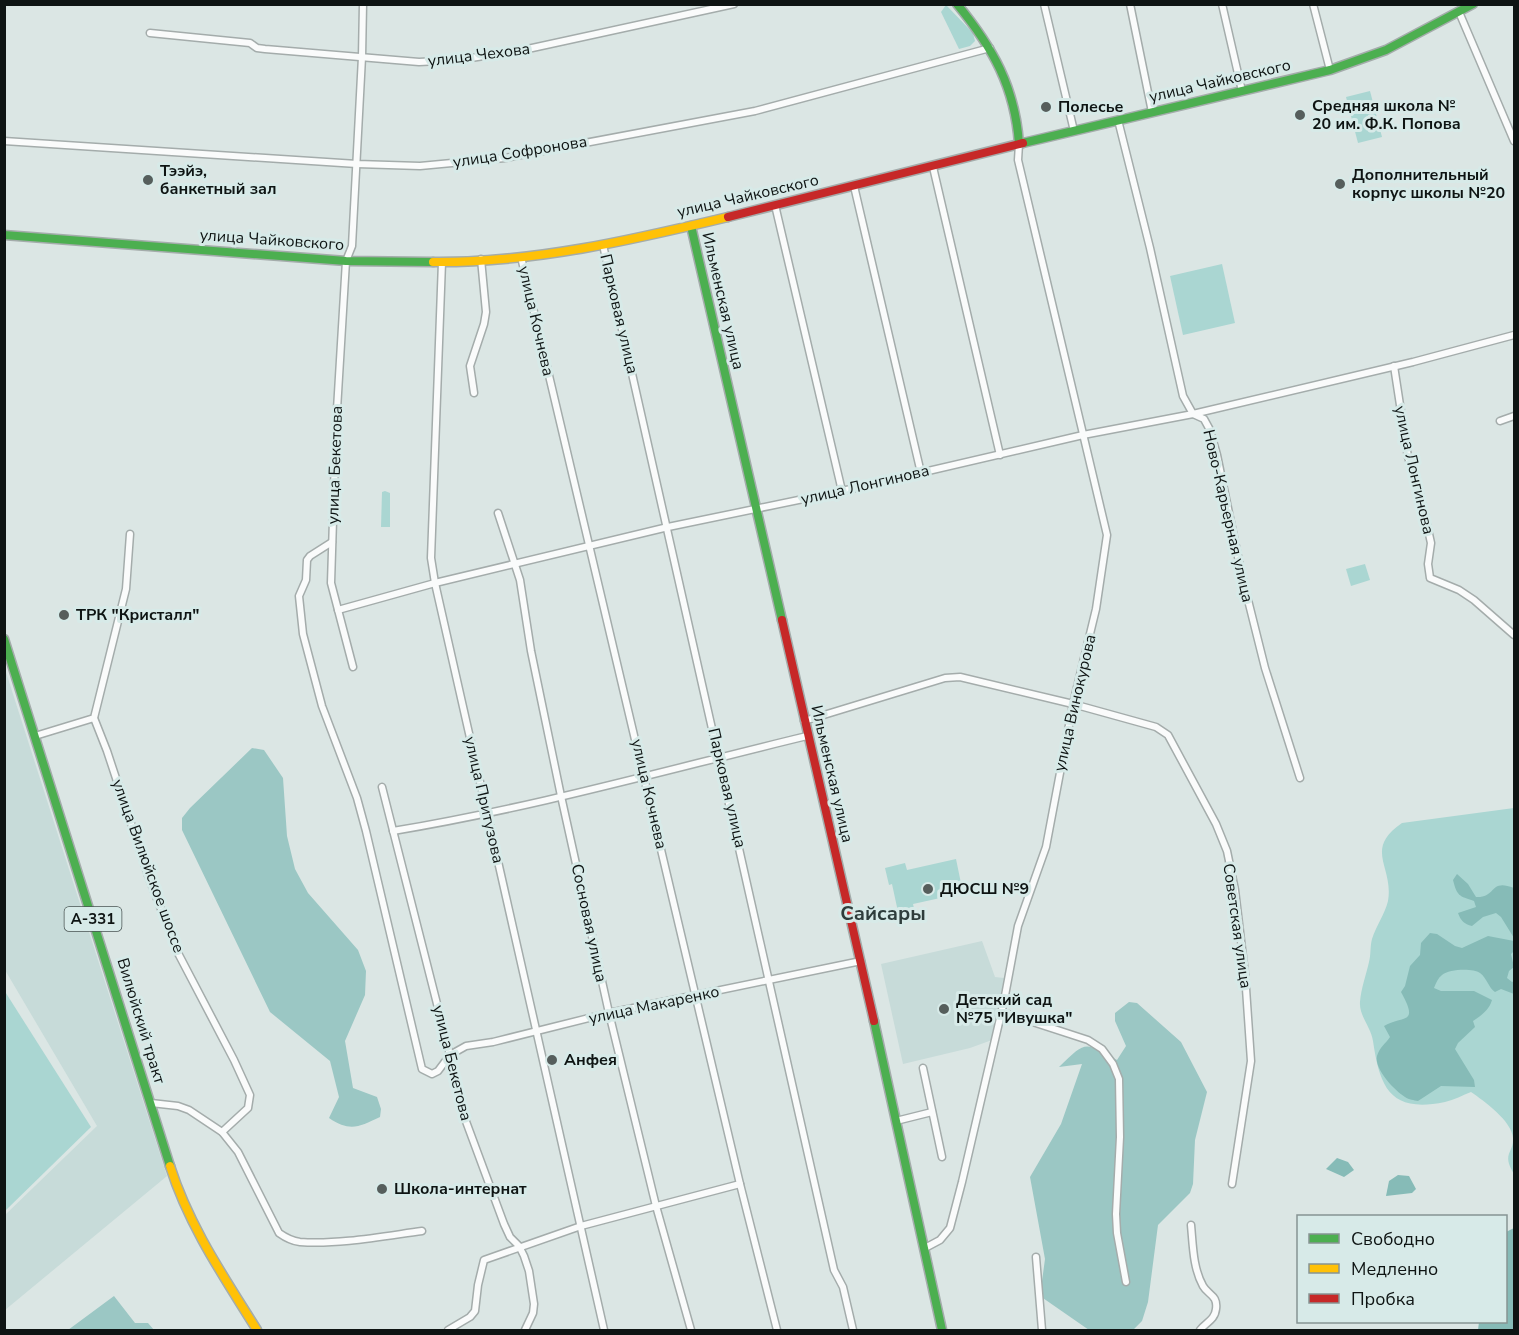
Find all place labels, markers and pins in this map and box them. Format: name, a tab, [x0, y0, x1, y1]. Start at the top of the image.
place label: Средняя школа № 20 им. Ф.К. Попова	[1312, 95, 1461, 135]
place label: Полесье	[1058, 96, 1124, 118]
marker: Полесье	[1039, 100, 1053, 114]
marker: Средняя школа № 20 им. Ф.К. Попова	[1293, 108, 1307, 122]
place label: Тээйэ, банкетный зал	[160, 160, 277, 200]
place label: Дополнительный корпус школы №20	[1352, 164, 1505, 204]
marker: Тээйэ, банкетный зал	[141, 173, 155, 187]
marker: Дополнительный корпус школы №20	[1333, 177, 1347, 191]
place label: ТРК "Кристалл"	[76, 604, 200, 626]
marker: ТРК "Кристалл"	[57, 608, 71, 622]
place label: ДЮСШ №9	[940, 878, 1029, 900]
marker: ДЮСШ №9	[921, 882, 935, 896]
place label: Детский сад №75 "Ивушка"	[956, 989, 1072, 1029]
marker: Детский сад №75 "Ивушка"	[937, 1002, 951, 1016]
place label: Анфея	[564, 1049, 617, 1071]
marker: Анфея	[545, 1053, 559, 1067]
place label: Школа-интернат	[394, 1178, 527, 1200]
marker: Школа-интернат	[375, 1182, 389, 1196]

